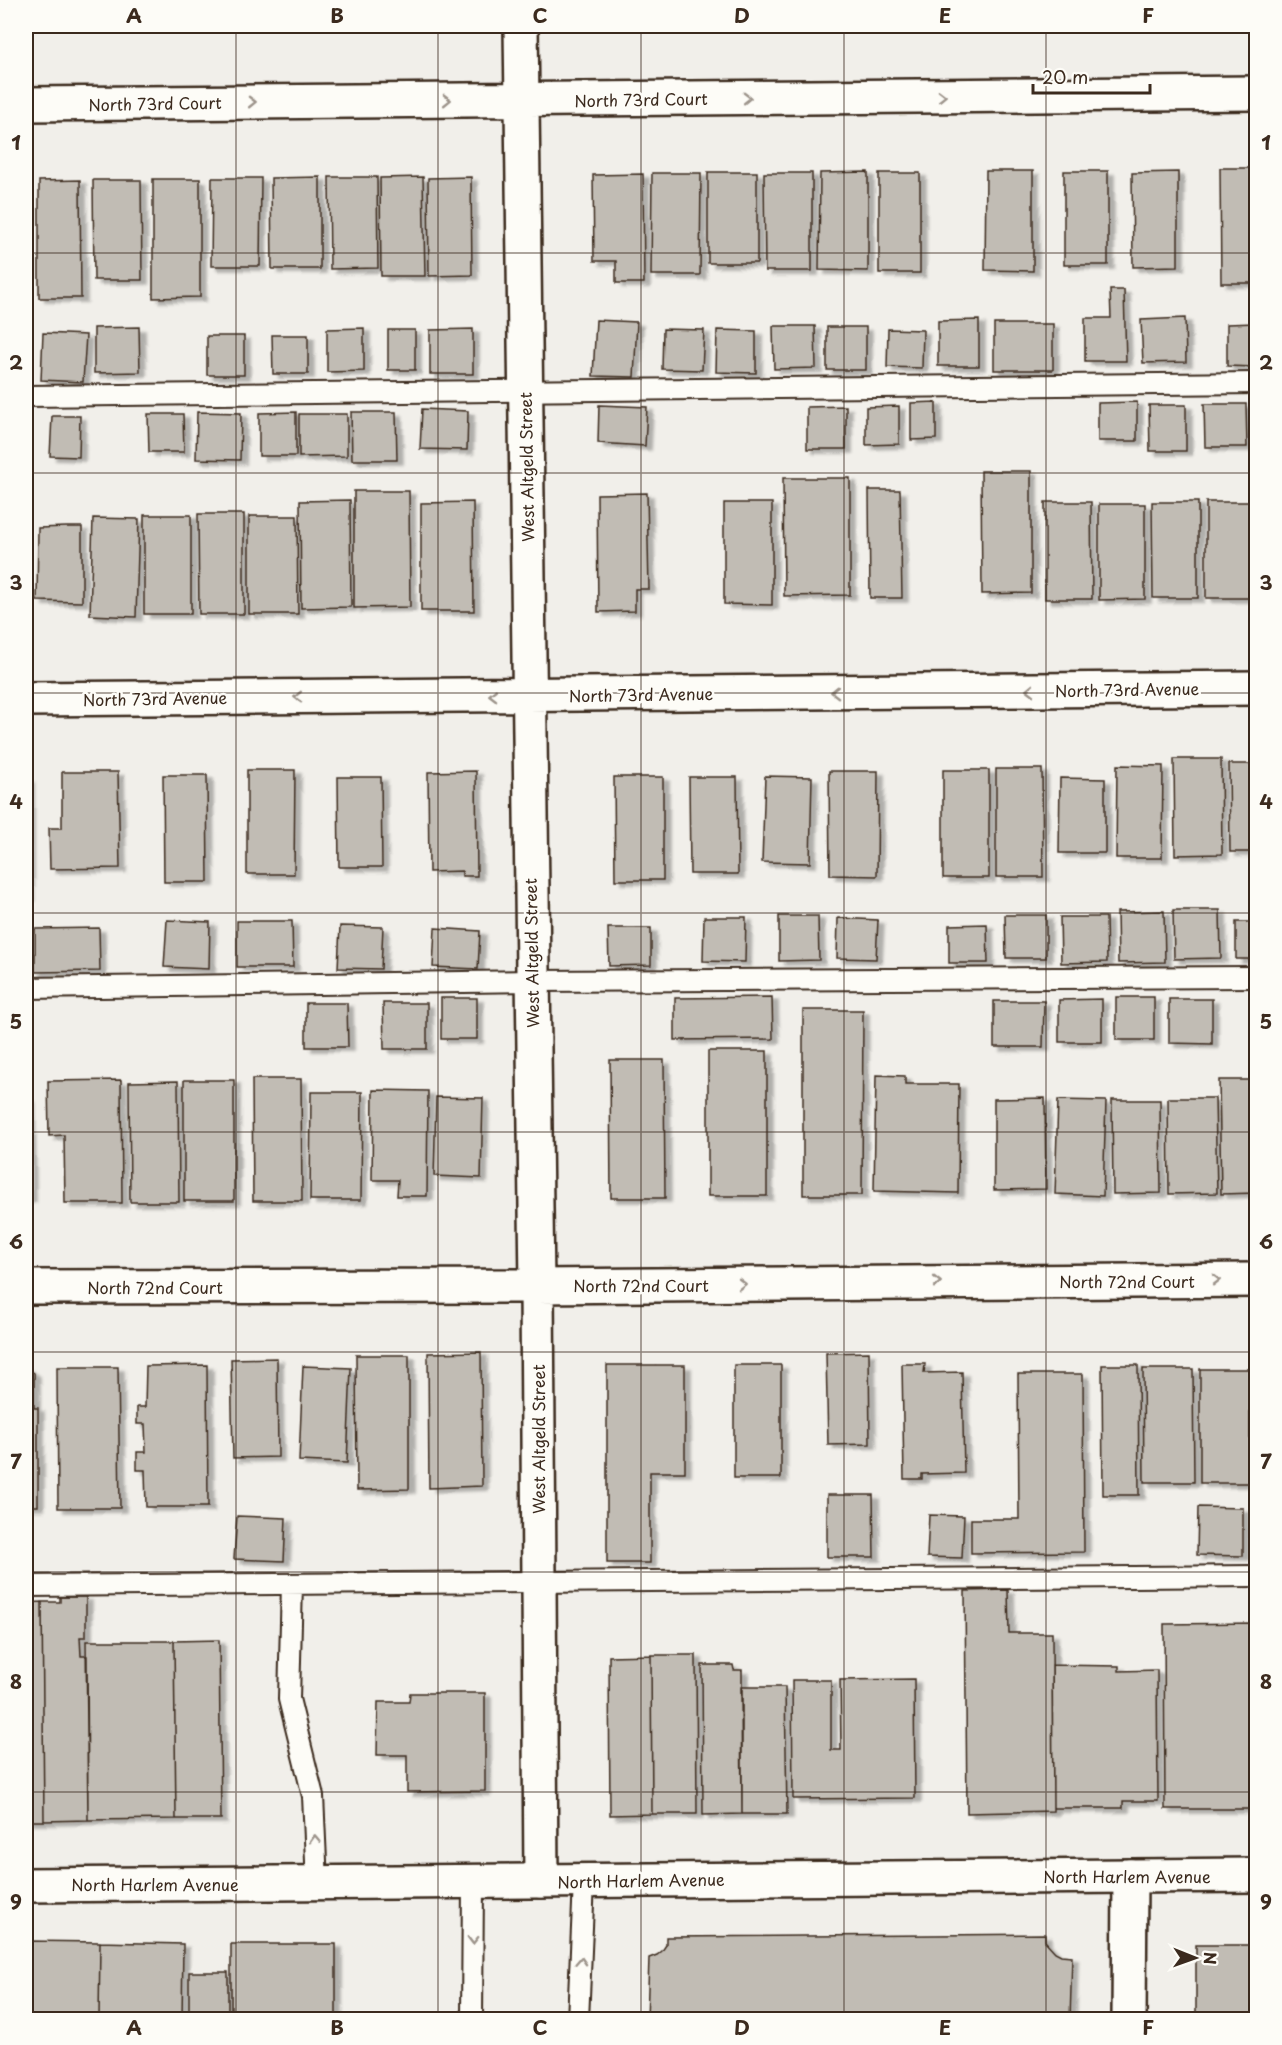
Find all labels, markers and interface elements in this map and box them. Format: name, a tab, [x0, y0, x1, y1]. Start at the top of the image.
text: A	[126, 0, 142, 30]
text: B	[330, 0, 344, 30]
text: C	[532, 0, 548, 30]
text: D	[734, 0, 750, 30]
text: E	[939, 0, 951, 30]
text: F	[1142, 0, 1154, 30]
scale bar	[1033, 57, 1150, 95]
text: 20 m	[1042, 63, 1088, 90]
street label: North 73rd Court	[574, 86, 708, 112]
street label: North 73rd Court	[88, 90, 222, 116]
one-way arrow	[937, 90, 946, 102]
one-way arrow	[742, 92, 751, 104]
one-way arrow	[442, 94, 451, 107]
one-way arrow	[247, 96, 256, 108]
text: 1	[11, 127, 21, 157]
text: 1	[1261, 127, 1271, 157]
text: 2	[9, 347, 23, 377]
text: 2	[1259, 347, 1273, 377]
street label: West Altgeld Street	[513, 391, 539, 542]
text: 3	[9, 567, 23, 597]
text: 3	[1259, 567, 1273, 597]
street label: North 73rd Avenue	[1055, 676, 1200, 702]
street label: North 73rd Avenue	[569, 681, 714, 707]
one-way arrow	[1026, 684, 1035, 696]
street label: North 73rd Avenue	[83, 685, 228, 711]
one-way arrow	[831, 686, 840, 698]
one-way arrow	[489, 689, 498, 701]
one-way arrow	[294, 691, 303, 703]
text: 4	[9, 786, 23, 816]
text: 4	[1259, 786, 1273, 816]
street label: West Altgeld Street	[518, 877, 544, 1028]
text: 5	[10, 1006, 22, 1036]
text: 5	[1260, 1006, 1272, 1036]
text: 6	[9, 1226, 23, 1256]
text: 6	[1259, 1226, 1273, 1256]
street label: North 72nd Court	[1059, 1269, 1195, 1293]
street label: North 72nd Court	[573, 1273, 709, 1297]
one-way arrow	[1212, 1274, 1221, 1286]
street label: North 72nd Court	[87, 1275, 223, 1299]
one-way arrow	[933, 1276, 942, 1288]
one-way arrow	[738, 1278, 747, 1290]
street label: West Altgeld Street	[526, 1364, 550, 1514]
text: 7	[10, 1446, 22, 1476]
text: 7	[1260, 1446, 1272, 1476]
text: 8	[10, 1666, 22, 1696]
text: 8	[1260, 1666, 1272, 1696]
one-way arrow	[308, 1835, 321, 1844]
street label: North Harlem Avenue	[1043, 1864, 1211, 1888]
street label: North Harlem Avenue	[557, 1867, 725, 1893]
street label: North Harlem Avenue	[71, 1872, 239, 1896]
text: 9	[10, 1886, 22, 1916]
text: 9	[1260, 1886, 1272, 1916]
north arrow	[1165, 1928, 1225, 1988]
one-way arrow	[467, 1935, 479, 1944]
text: N	[1199, 1952, 1223, 1965]
one-way arrow	[574, 1957, 587, 1966]
text: A	[126, 2012, 142, 2042]
text: B	[330, 2012, 344, 2042]
text: C	[532, 2012, 548, 2042]
text: D	[734, 2012, 750, 2042]
text: E	[939, 2012, 951, 2042]
text: F	[1142, 2012, 1154, 2042]

